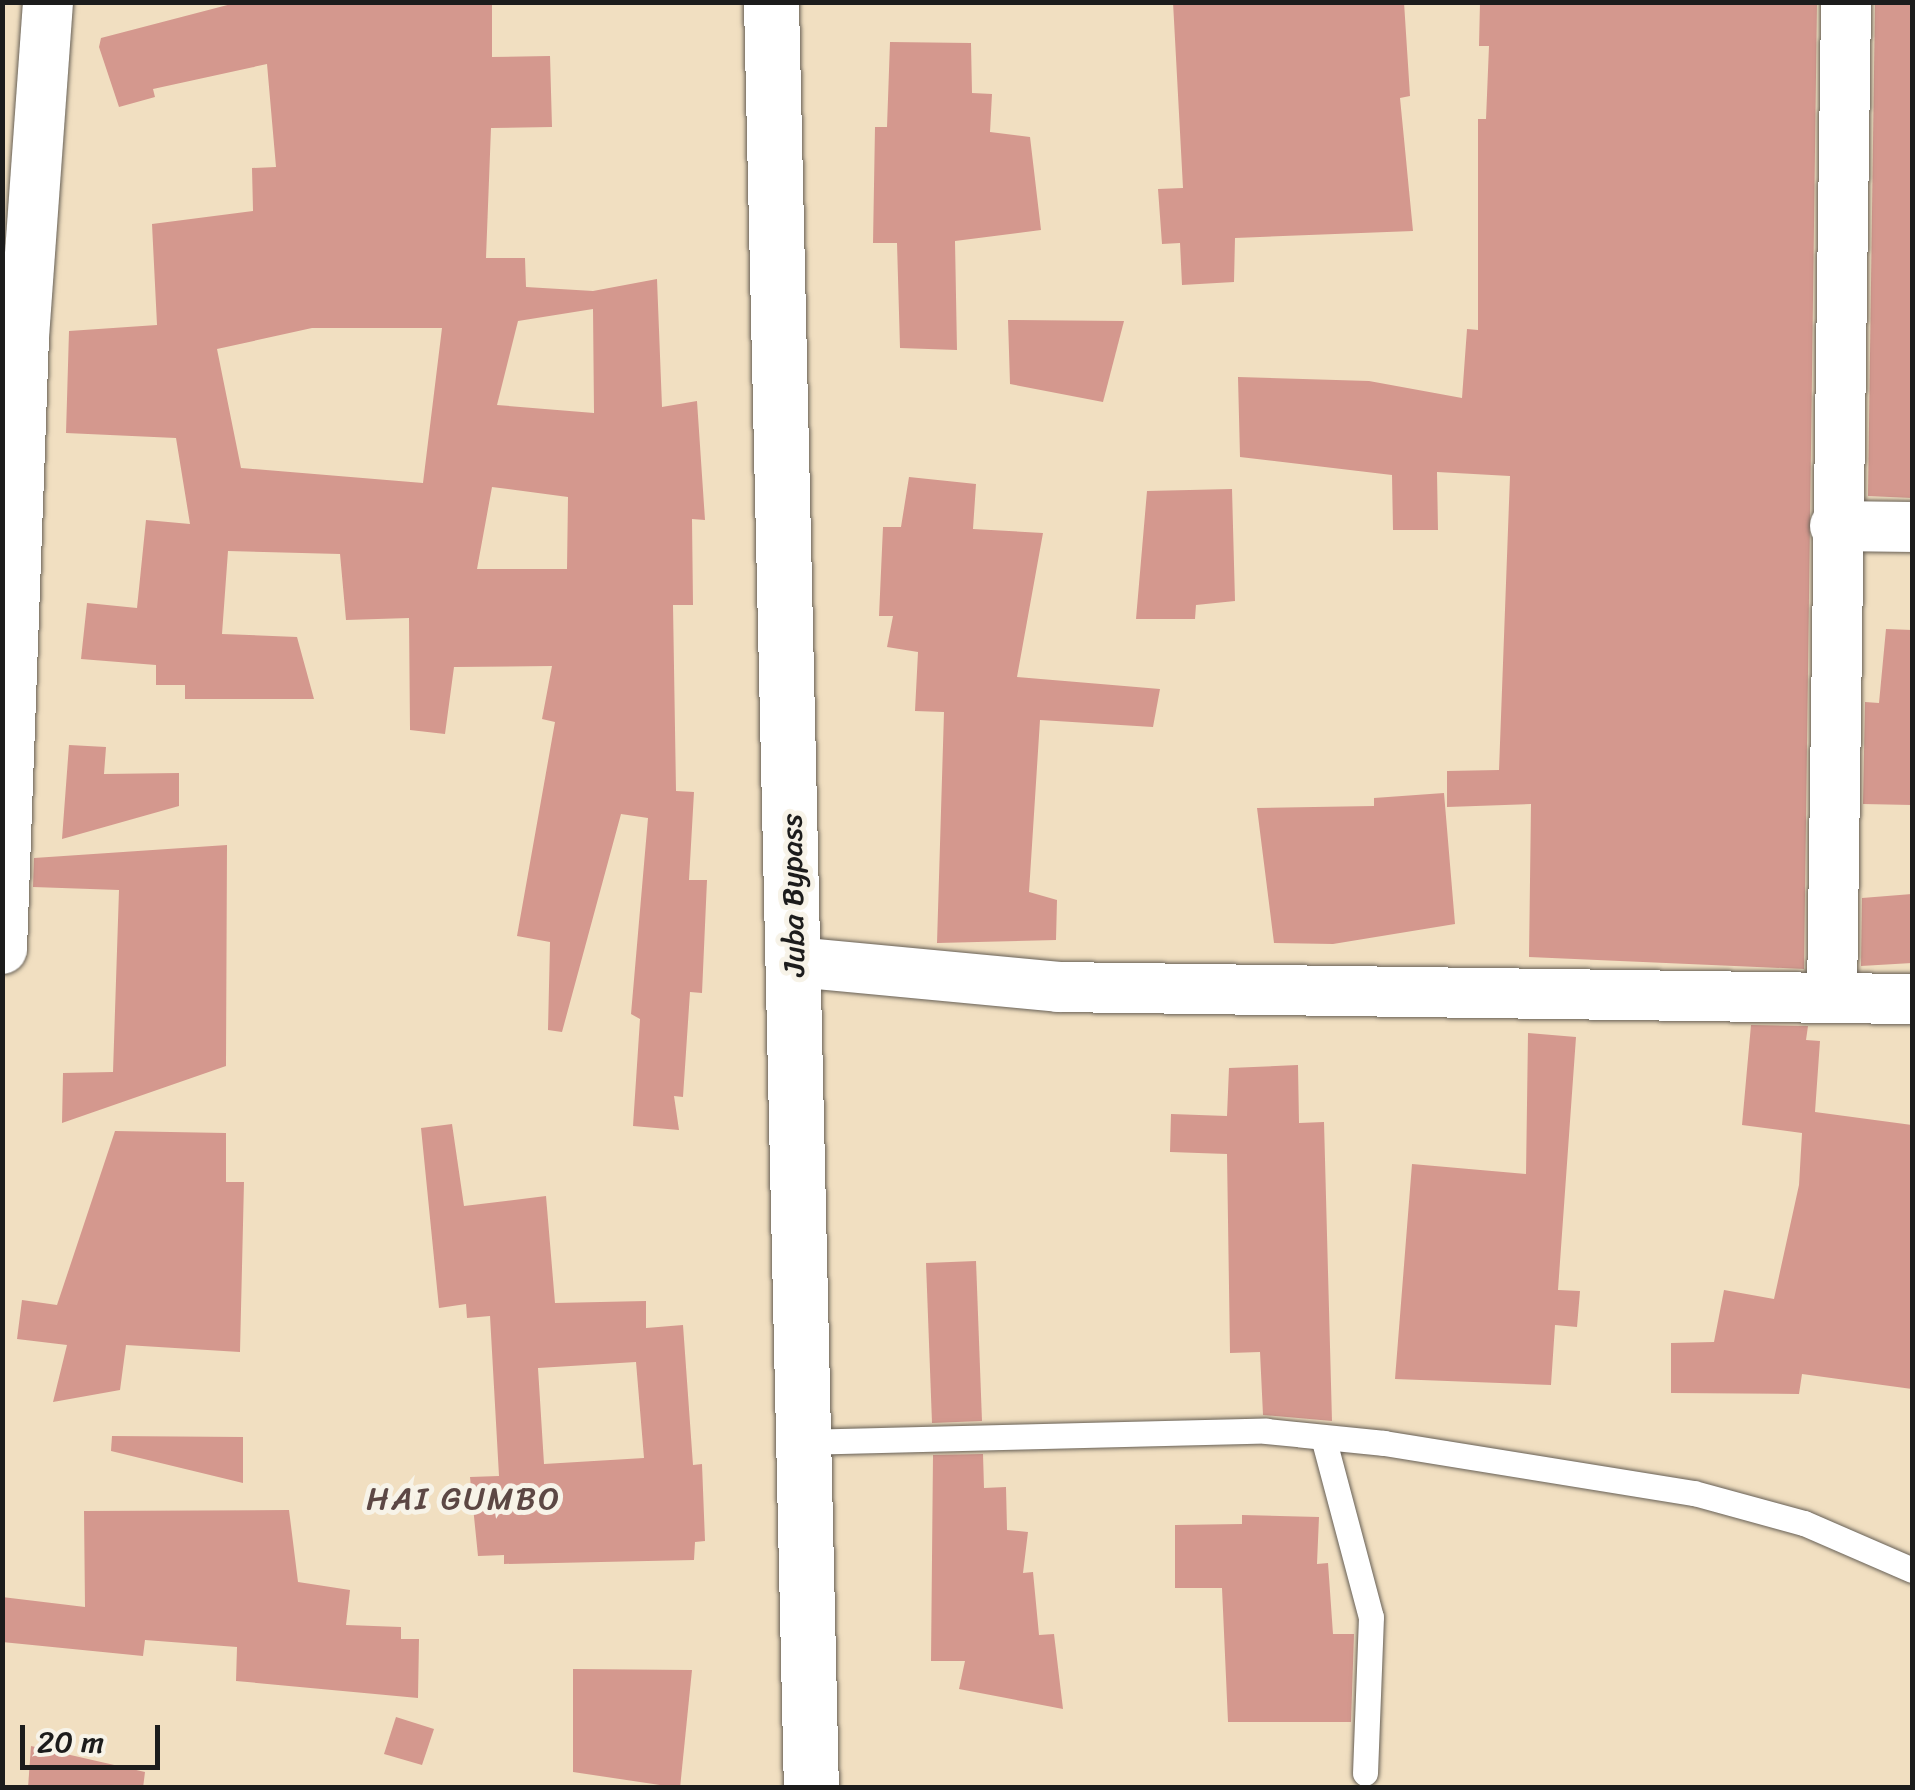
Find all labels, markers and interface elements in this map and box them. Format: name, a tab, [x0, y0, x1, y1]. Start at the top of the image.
street label: Juba Bypass	[774, 814, 812, 976]
district label: HAI GUMBO	[367, 1480, 561, 1518]
scale bar	[25, 1705, 165, 1767]
text: 20 m	[37, 1715, 104, 1769]

